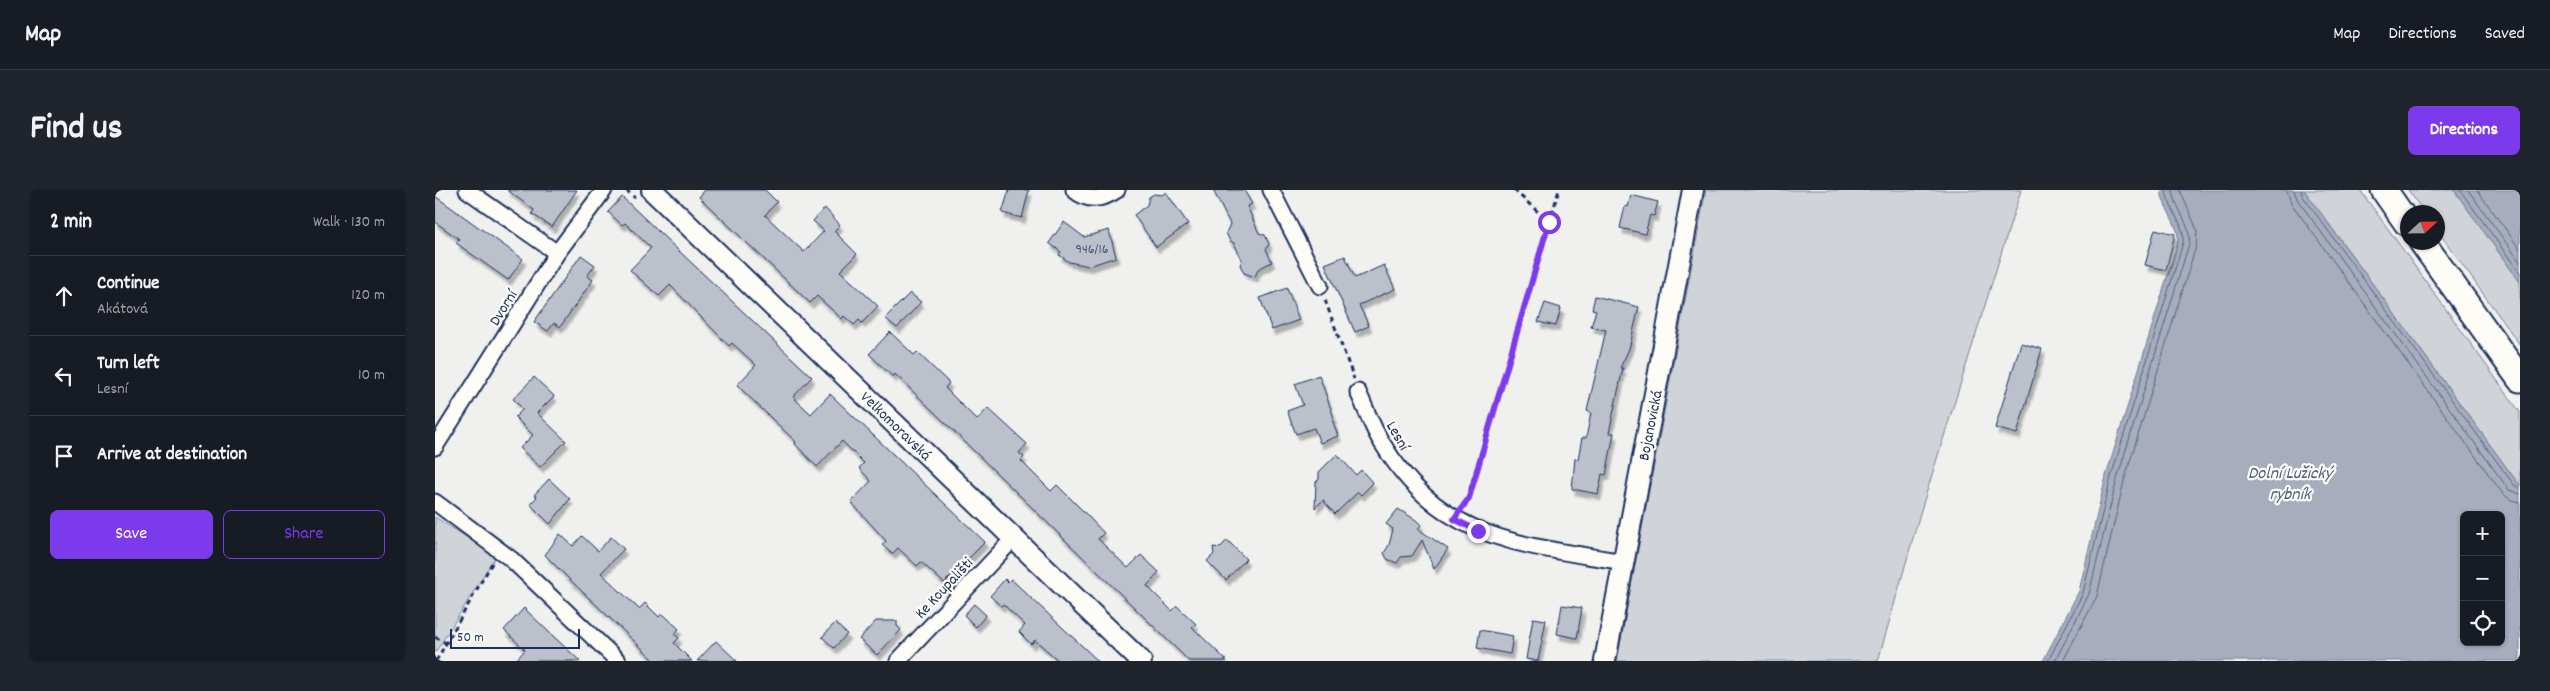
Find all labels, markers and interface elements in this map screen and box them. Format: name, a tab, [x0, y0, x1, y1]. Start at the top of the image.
text: Map	[25, 18, 61, 52]
text: Map	[2333, 22, 2360, 47]
text: Directions	[2388, 22, 2457, 47]
text: Saved	[2485, 22, 2525, 47]
text: Find us	[30, 105, 122, 155]
button: Directions	[2408, 106, 2520, 155]
north arrow	[2400, 205, 2445, 250]
text: 2 min	[50, 208, 92, 238]
text: Walk · 130 m	[313, 211, 385, 234]
route start	[1538, 211, 1561, 234]
house number: 946/16	[1076, 240, 1109, 260]
text: Continue	[97, 271, 159, 298]
icon: ahead	[50, 282, 78, 310]
text: 120 m	[351, 284, 385, 307]
street label: Dvorní	[484, 285, 525, 331]
text: Akátová	[97, 298, 148, 321]
text: Turn left	[97, 351, 160, 378]
icon: left	[50, 362, 78, 390]
text: 10 m	[358, 364, 385, 387]
text: Lesní	[97, 378, 128, 401]
street label: Velkomoravská	[854, 387, 936, 467]
street label: Bojanovická	[1633, 388, 1670, 463]
street label: Lesní	[1379, 417, 1415, 456]
icon: arrive	[50, 442, 78, 470]
text: Arrive at destination	[97, 442, 247, 469]
water label: Dolní Lužický rybník	[2248, 462, 2335, 508]
button: Save	[50, 510, 213, 559]
button: Share	[223, 510, 385, 559]
map controls	[2460, 511, 2505, 646]
button: +	[2460, 511, 2505, 556]
route end	[1467, 520, 1490, 543]
street label: Ke Koupališti	[910, 553, 979, 625]
button: −	[2460, 556, 2505, 601]
button: locate	[2460, 601, 2505, 646]
scale bar	[450, 626, 580, 649]
text: 50 m	[457, 628, 484, 648]

